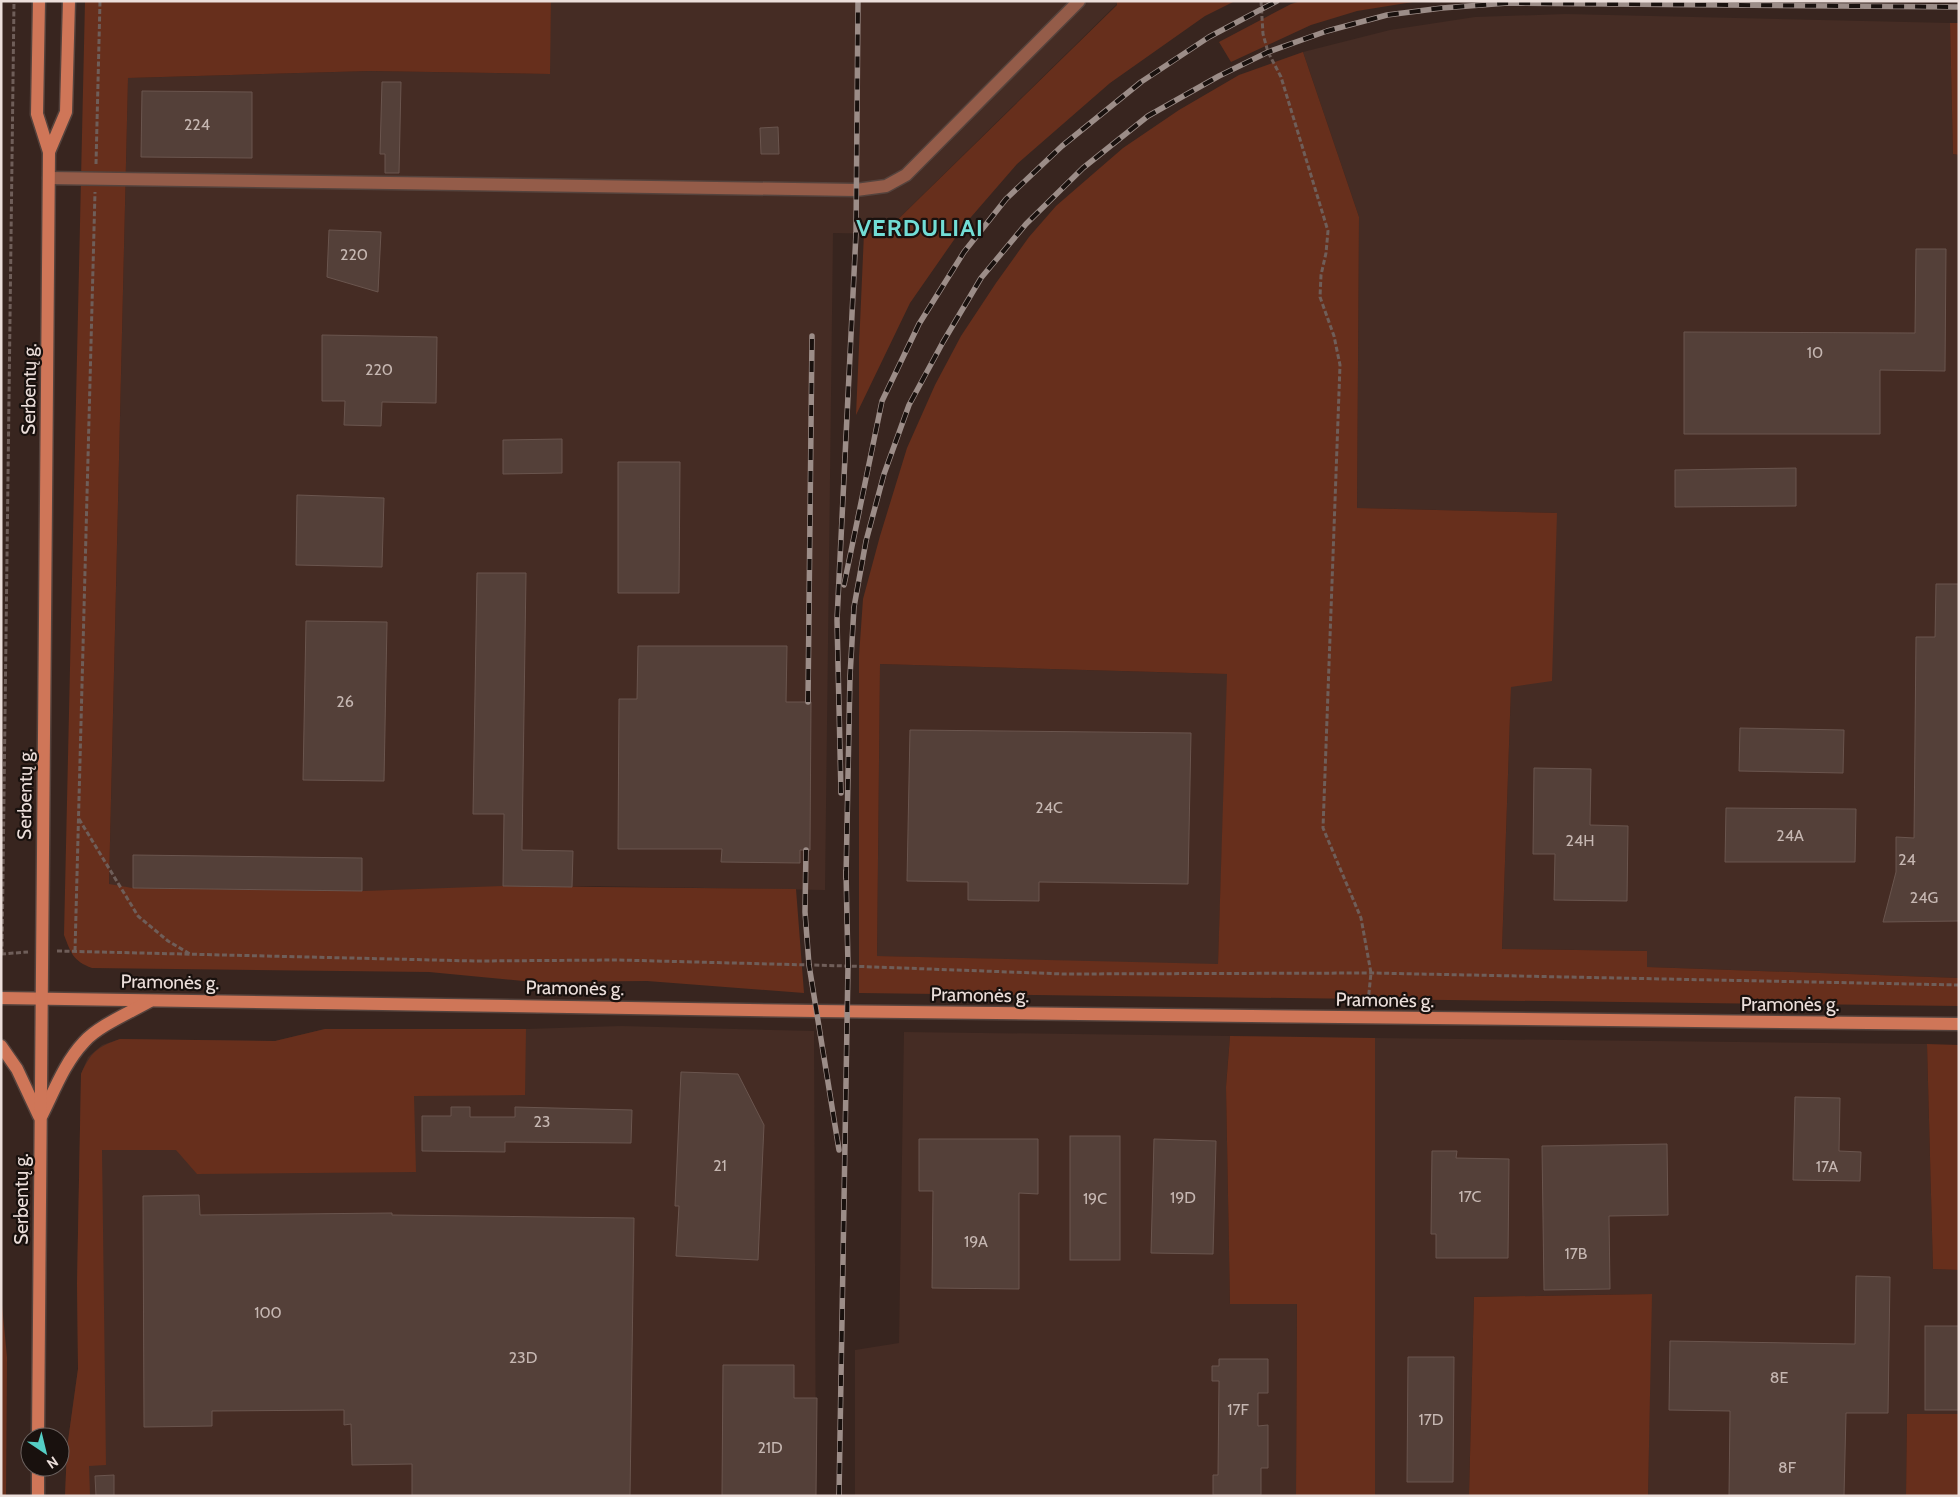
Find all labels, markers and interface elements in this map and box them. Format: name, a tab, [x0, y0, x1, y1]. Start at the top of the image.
house number: 224	[184, 115, 210, 134]
district label: VERDULIAI	[856, 213, 984, 242]
house number: 220	[340, 245, 368, 264]
street label: Serbentų g.	[17, 343, 41, 435]
house number: 10	[1807, 343, 1823, 362]
house number: 220	[365, 360, 393, 379]
house number: 26	[336, 692, 354, 711]
street label: Serbentų g.	[13, 748, 37, 840]
house number: 24C	[1035, 798, 1063, 817]
house number: 24A	[1776, 826, 1804, 845]
house number: 24H	[1566, 831, 1594, 850]
house number: 24	[1898, 850, 1916, 869]
house number: 24G	[1910, 888, 1938, 907]
street label: Pramonės g.	[120, 970, 220, 994]
street label: Pramonės g.	[525, 976, 625, 1000]
street label: Pramonės g.	[930, 983, 1030, 1007]
street label: Pramonės g.	[1335, 988, 1435, 1012]
street label: Pramonės g.	[1741, 993, 1839, 1016]
house number: 23	[533, 1112, 551, 1131]
street label: Serbentų g.	[10, 1153, 33, 1245]
house number: 21	[713, 1156, 727, 1175]
house number: 17A	[1816, 1157, 1838, 1176]
house number: 17C	[1459, 1187, 1482, 1206]
house number: 19D	[1170, 1188, 1196, 1207]
house number: 19C	[1083, 1189, 1107, 1208]
house number: 19A	[964, 1232, 988, 1251]
house number: 17B	[1565, 1244, 1588, 1263]
house number: 100	[254, 1303, 282, 1322]
house number: 23D	[509, 1348, 537, 1367]
house number: 8E	[1770, 1368, 1788, 1387]
house number: 17F	[1227, 1400, 1249, 1419]
house number: 17D	[1419, 1410, 1443, 1429]
north arrow	[20, 1427, 70, 1477]
house number: 21D	[757, 1438, 783, 1457]
text: N	[43, 1452, 62, 1473]
house number: 8F	[1778, 1458, 1797, 1477]

